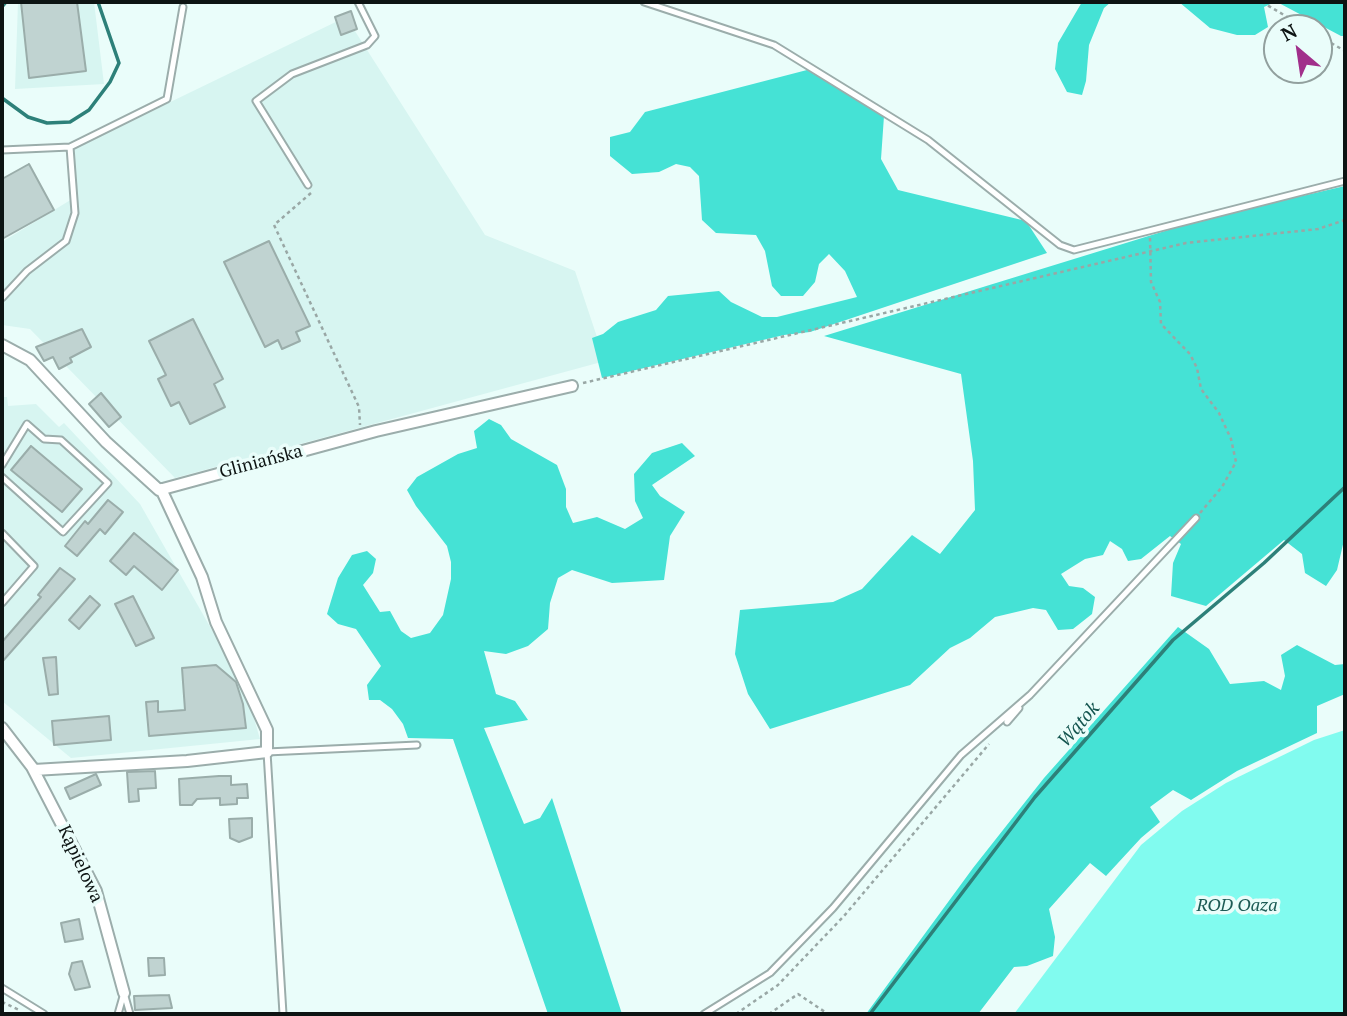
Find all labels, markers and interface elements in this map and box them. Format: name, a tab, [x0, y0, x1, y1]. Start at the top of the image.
north arrow	[1263, 14, 1333, 84]
text: N	[1276, 18, 1301, 46]
street label: Gliniańska	[217, 441, 305, 483]
water label: Wątok	[1053, 698, 1105, 752]
street label: Kąpielowa	[53, 822, 107, 906]
park label: ROD Oaza	[1196, 895, 1278, 917]

